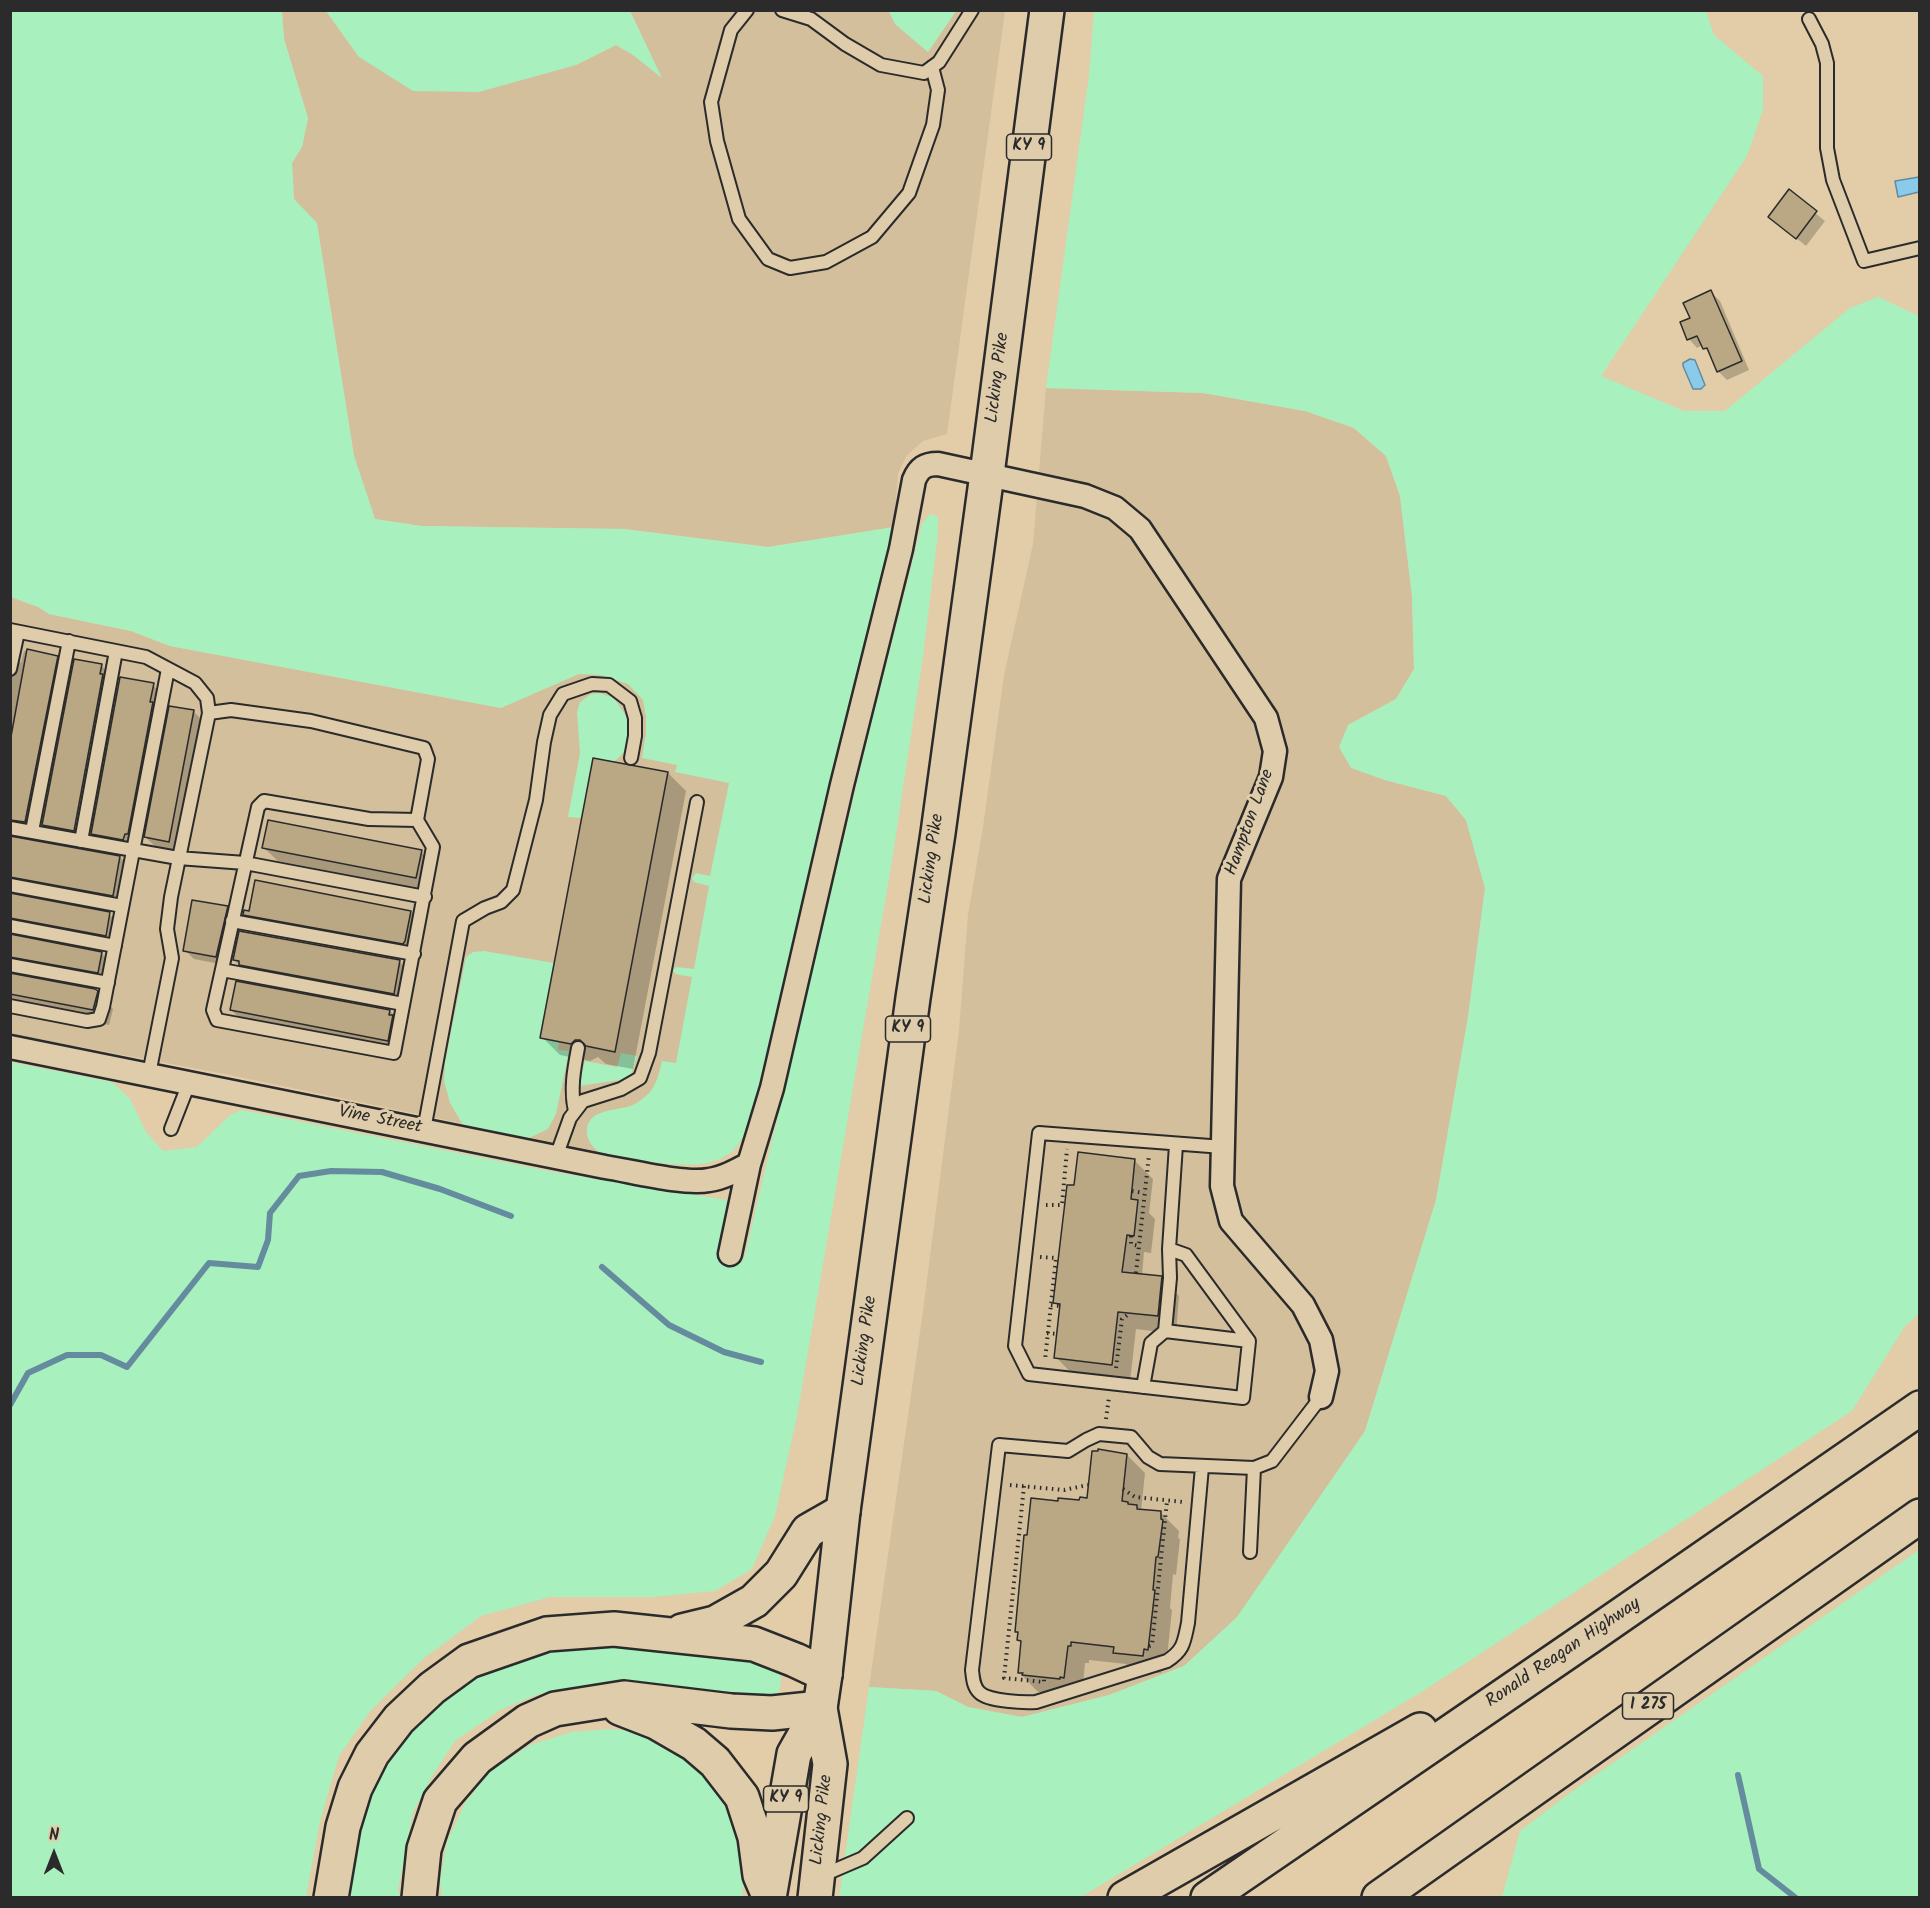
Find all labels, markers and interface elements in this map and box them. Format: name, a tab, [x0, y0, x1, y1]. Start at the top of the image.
road number: KY 9	[1006, 134, 1052, 160]
street label: Licking Pike	[983, 332, 1015, 424]
street label: Hampton Lane	[1222, 767, 1280, 879]
street label: Licking Pike	[916, 813, 950, 905]
road number: KY 9	[886, 1016, 930, 1042]
street label: Vine Street	[337, 1102, 423, 1140]
street label: Licking Pike	[849, 1295, 883, 1387]
street label: Ronald Reagan Highway	[1483, 1594, 1645, 1714]
road number: I 275	[1622, 1693, 1674, 1719]
street label: Licking Pike	[808, 1774, 838, 1866]
road number: KY 9	[764, 1786, 808, 1812]
text: N	[49, 1823, 59, 1848]
north arrow	[24, 1824, 84, 1884]

